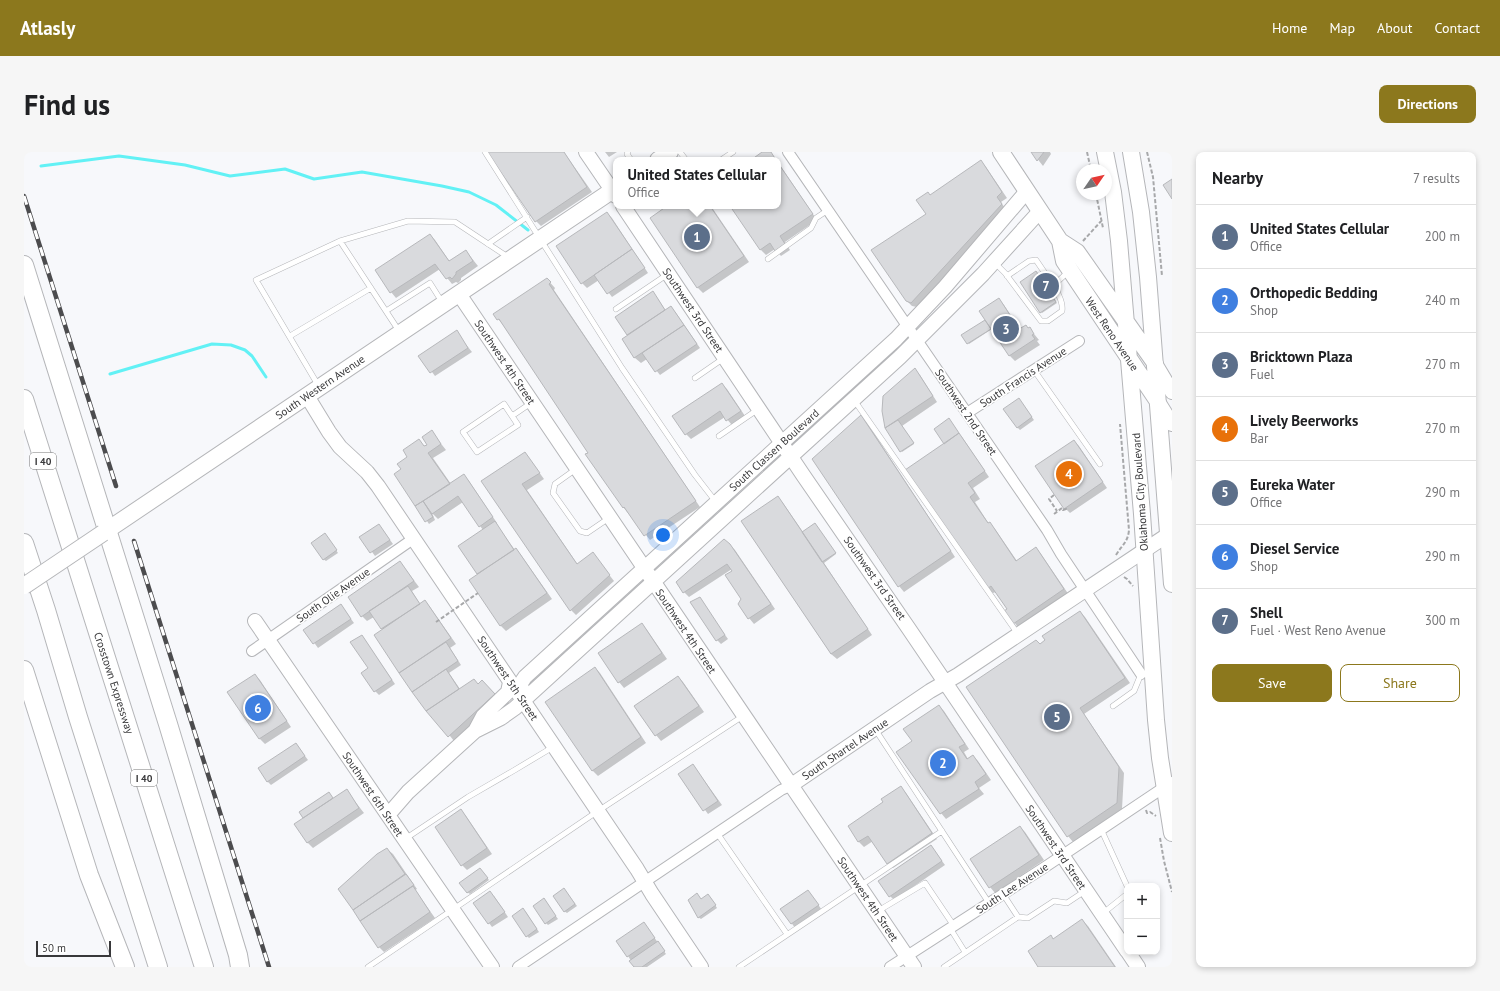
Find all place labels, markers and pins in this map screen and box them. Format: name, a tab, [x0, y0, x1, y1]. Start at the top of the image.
pin: 1	[684, 222, 710, 252]
pin: 7	[1033, 271, 1059, 301]
pin: 3	[993, 314, 1019, 344]
pin: 4	[1056, 459, 1082, 489]
pin: 6	[245, 693, 271, 723]
pin: 5	[1044, 702, 1070, 732]
pin: 2	[930, 748, 956, 778]

